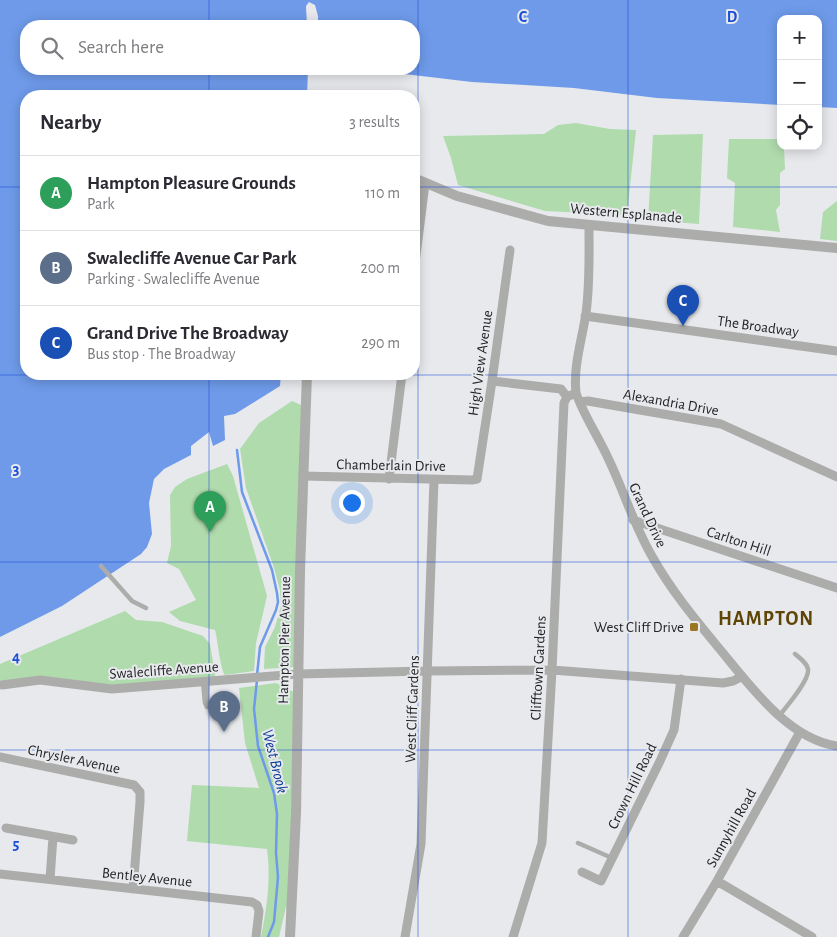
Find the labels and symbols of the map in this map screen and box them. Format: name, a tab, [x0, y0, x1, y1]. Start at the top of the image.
text: C	[519, 9, 528, 25]
text: D	[727, 9, 738, 25]
street label: Western Esplanade	[570, 201, 682, 226]
pin: C	[667, 285, 699, 326]
street label: High View Avenue	[466, 309, 495, 417]
street label: The Broadway	[716, 313, 800, 340]
street label: Alexandria Drive	[622, 387, 720, 418]
street label: Chamberlain Drive	[336, 457, 446, 474]
text: 3	[13, 461, 20, 477]
street label: Grand Drive	[626, 481, 669, 550]
your location	[339, 490, 365, 516]
pin: A	[194, 491, 226, 532]
street label: Carlton Hill	[705, 524, 773, 559]
street label: Hampton Pier Avenue	[276, 576, 293, 704]
district label: HAMPTON	[718, 609, 814, 629]
street label: Clifftown Gardens	[528, 615, 549, 721]
place label: West Cliff Drive	[594, 620, 684, 635]
marker: West Cliff Drive	[688, 621, 700, 633]
text: 4	[12, 649, 20, 665]
street label: West Cliff Gardens	[403, 655, 422, 763]
street label: Swalecliffe Avenue	[109, 659, 219, 682]
pin: B	[208, 691, 240, 732]
water label: West Brook	[259, 728, 291, 795]
street label: Crown Hill Road	[605, 741, 660, 831]
street label: Chrysler Avenue	[26, 742, 122, 777]
street label: Sunnyhill Road	[704, 786, 759, 870]
text: 5	[13, 836, 20, 852]
street label: Bentley Avenue	[101, 865, 193, 890]

